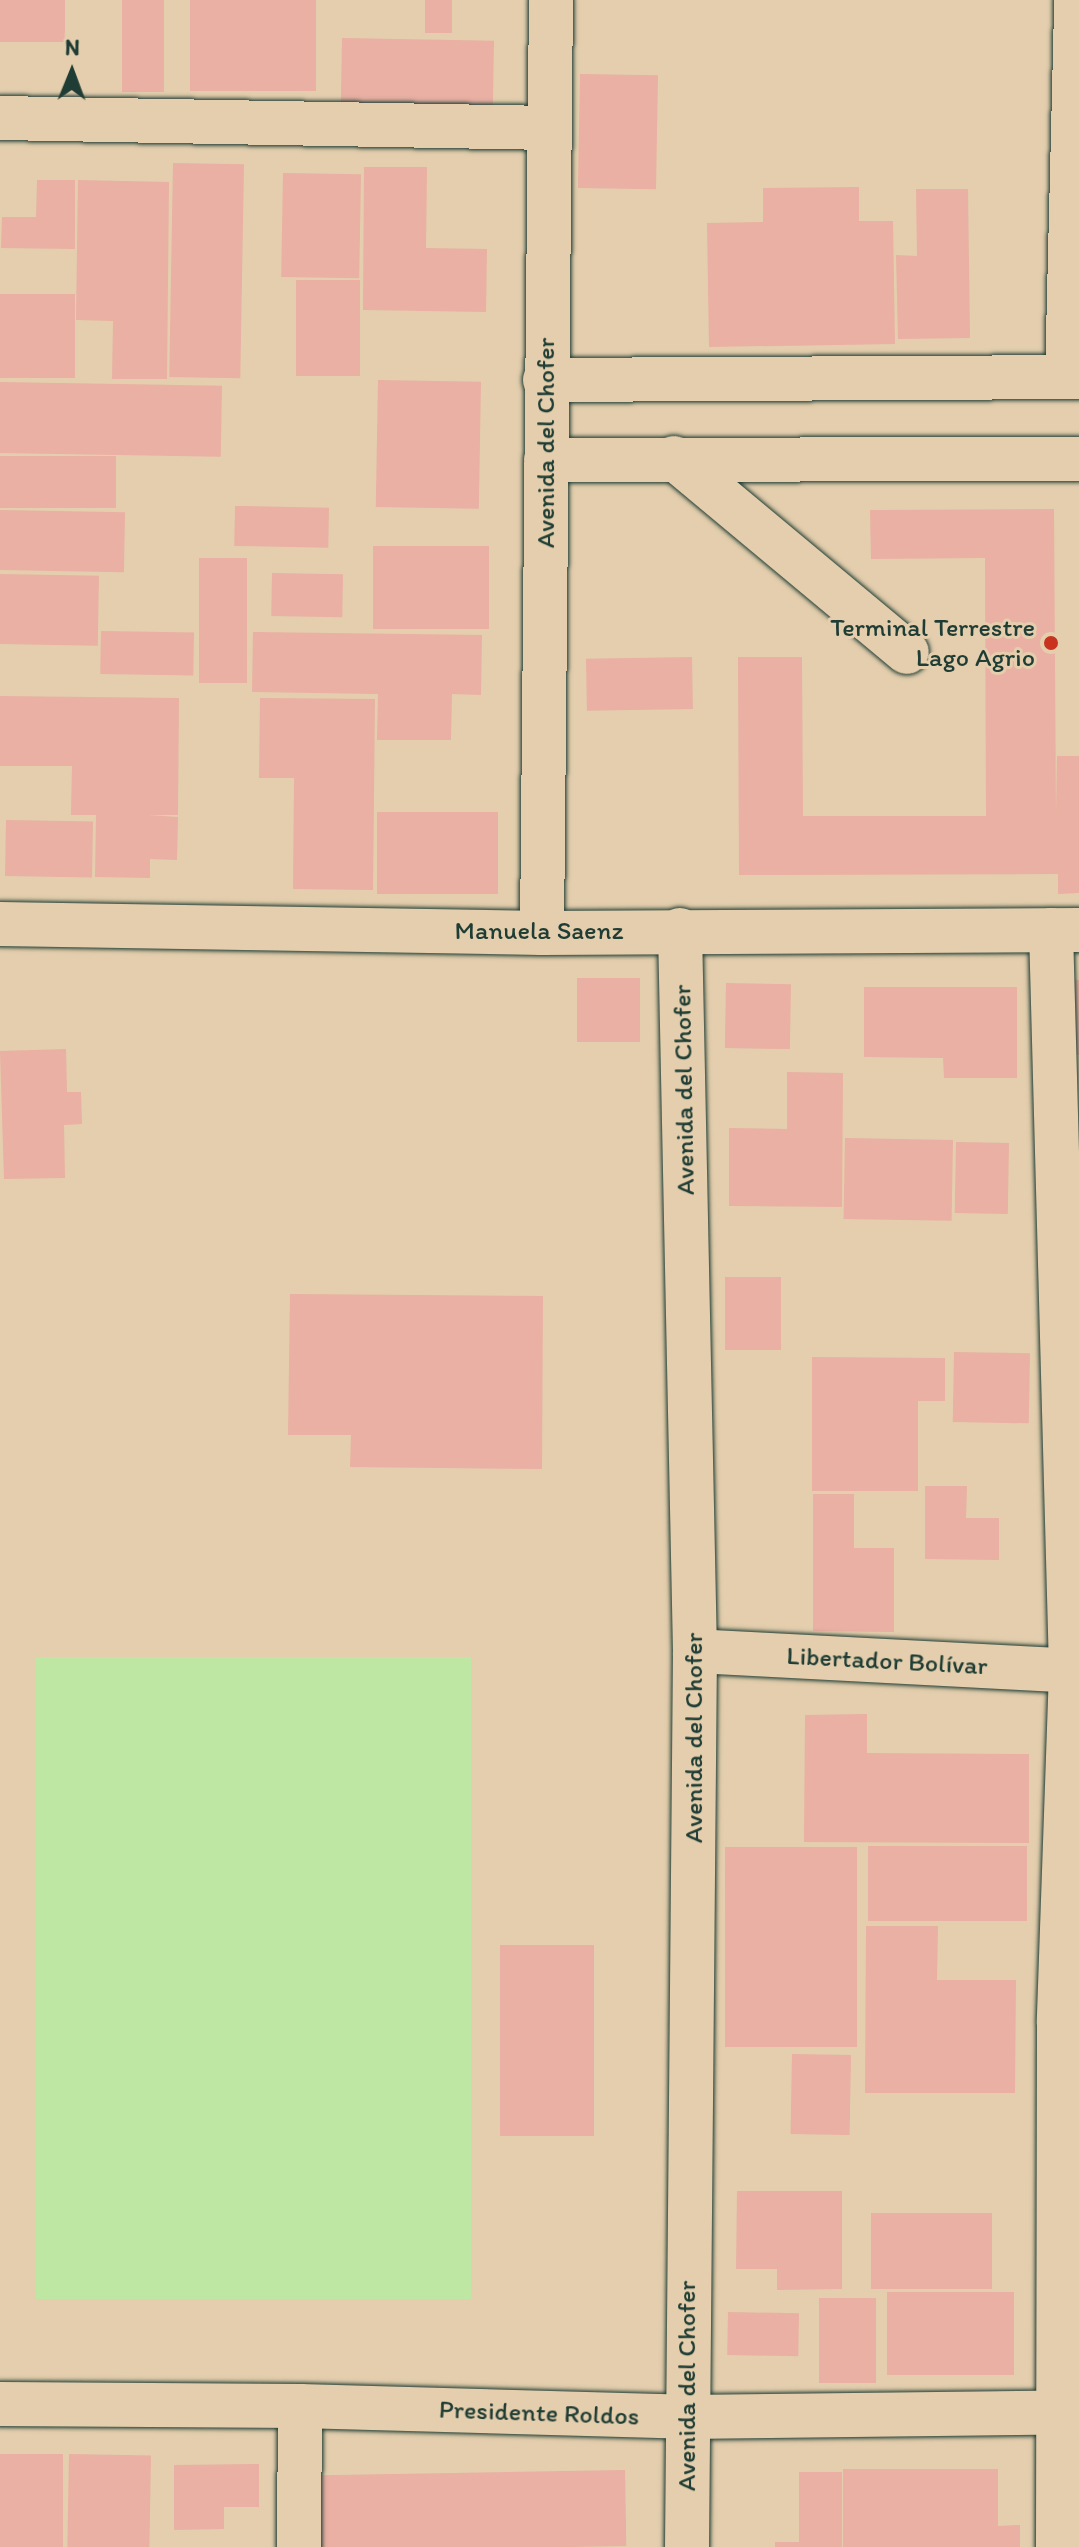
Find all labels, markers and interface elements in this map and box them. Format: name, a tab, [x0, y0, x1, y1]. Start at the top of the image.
north arrow	[32, 32, 112, 112]
text: N	[65, 34, 80, 61]
street label: Avenida del Chofer	[530, 337, 562, 549]
place label: Terminal Terrestre Lago Agrio	[831, 612, 1035, 674]
marker: Terminal Terrestre Lago Agrio	[1042, 634, 1060, 652]
street label: Manuela Saenz	[454, 915, 624, 947]
street label: Avenida del Chofer	[667, 984, 701, 1196]
street label: Avenida del Chofer	[678, 1632, 710, 1844]
street label: Libertador Bolívar	[786, 1640, 988, 1682]
street label: Avenida del Chofer	[671, 2280, 703, 2492]
street label: Presidente Roldos	[438, 2394, 640, 2432]

